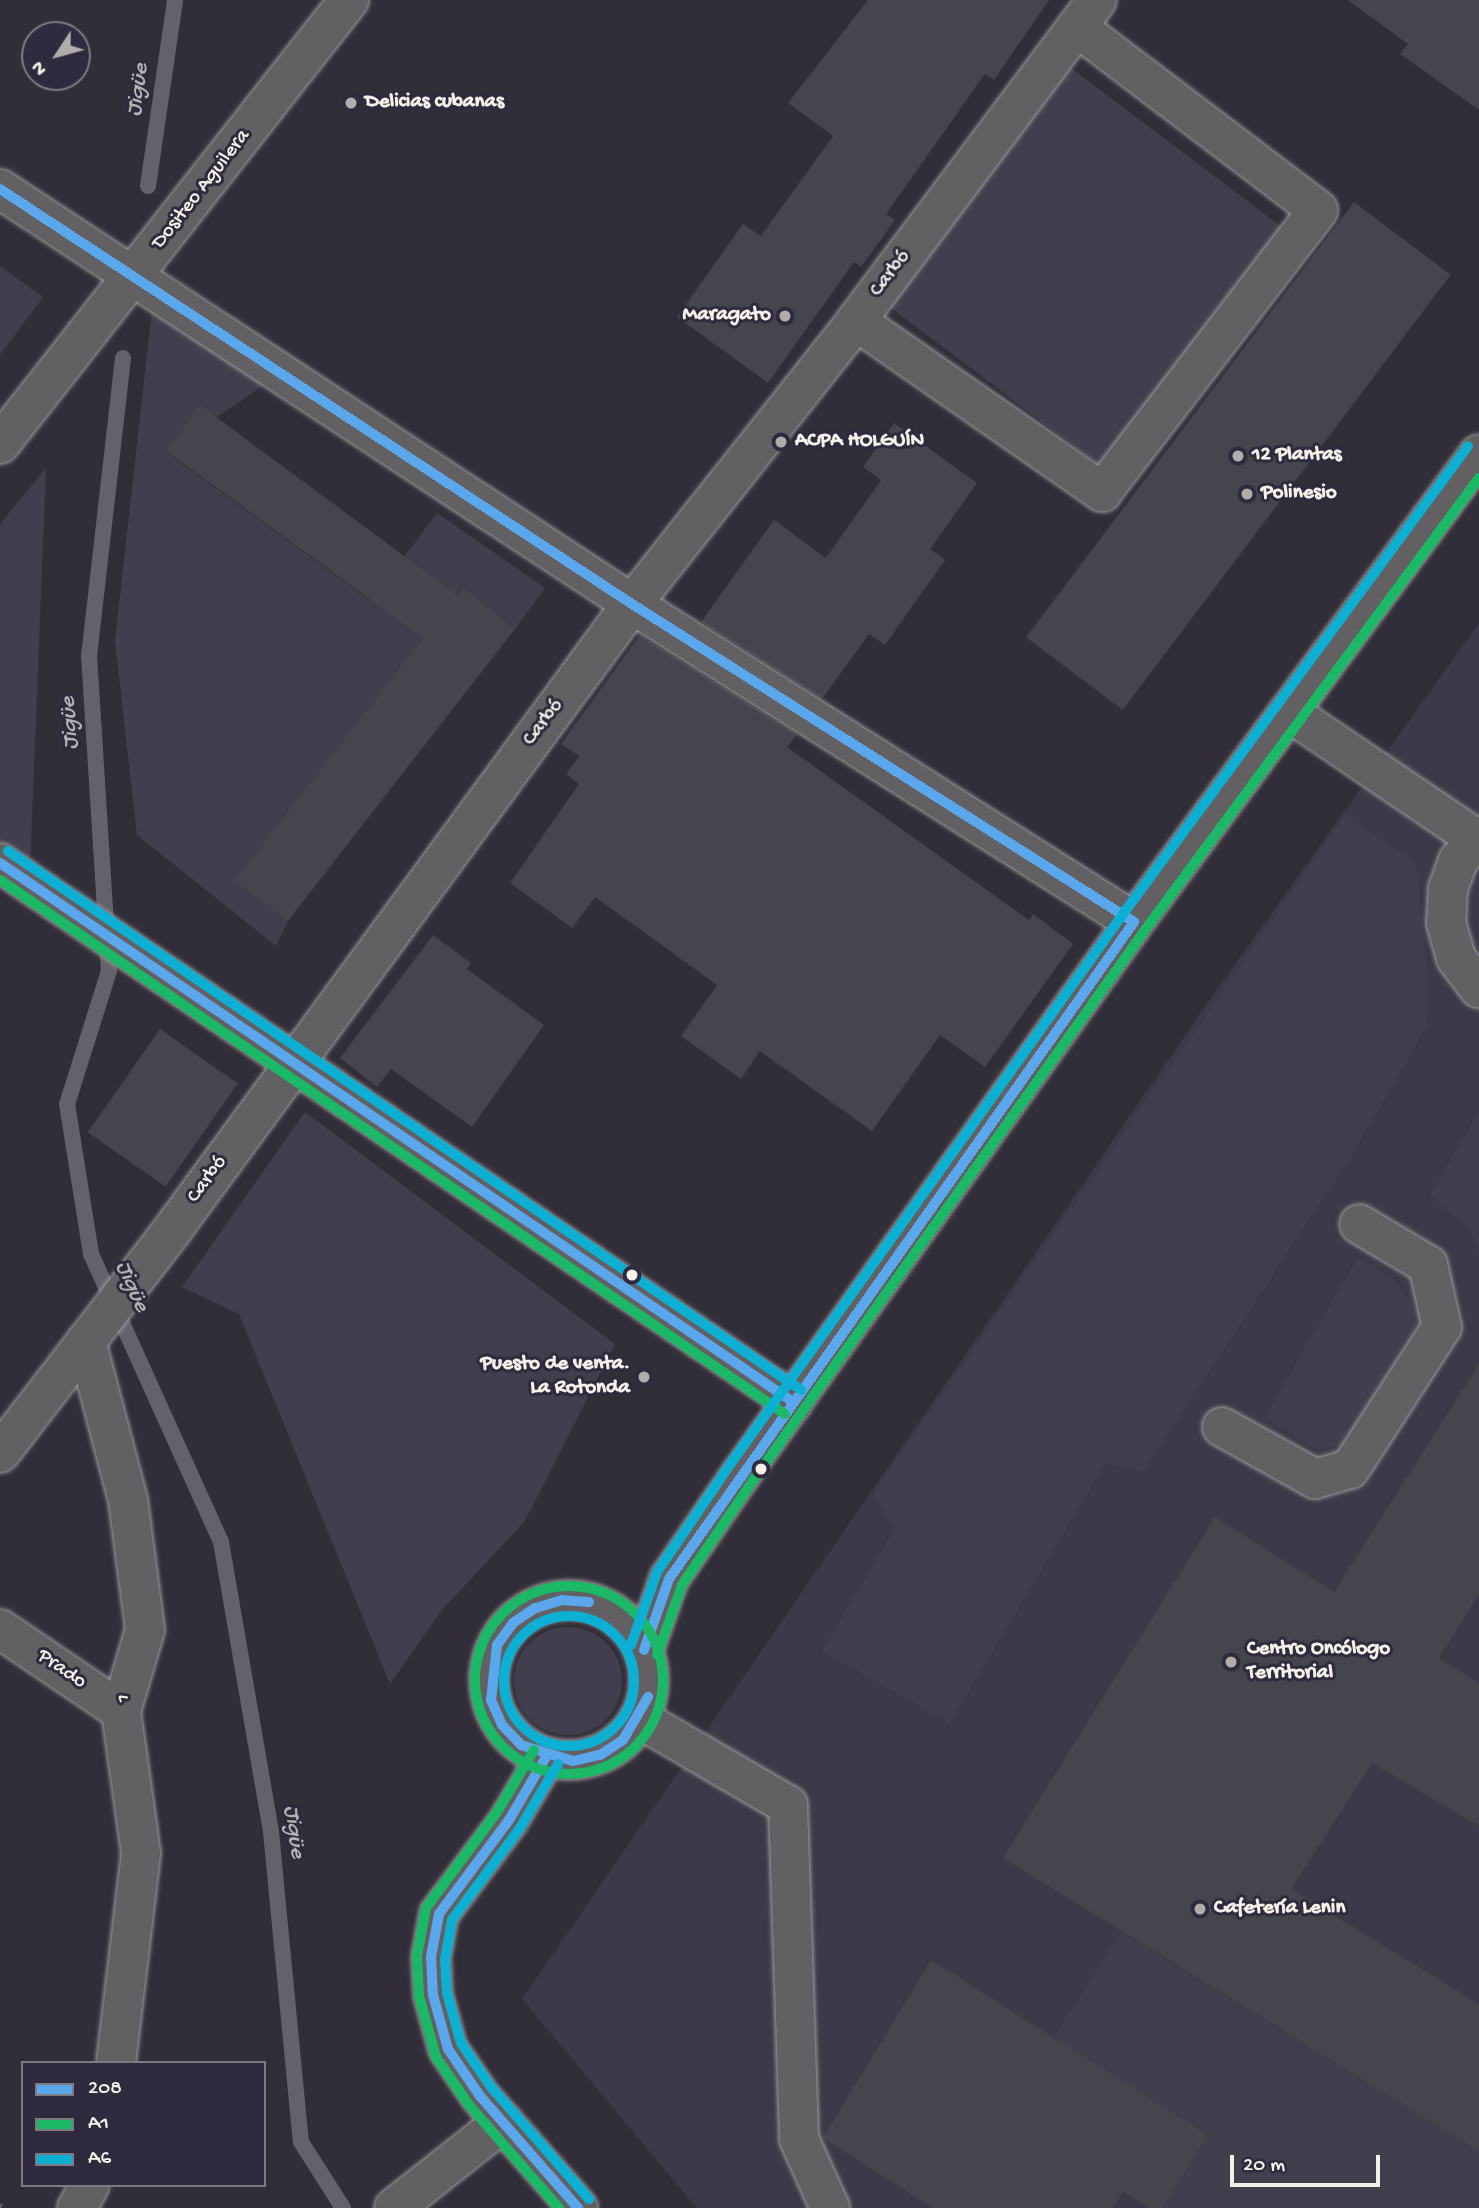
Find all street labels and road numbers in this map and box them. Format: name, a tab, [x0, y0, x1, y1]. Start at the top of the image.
street label: Dositeo Aguilera	[147, 125, 257, 255]
street label: Carbó	[865, 245, 917, 303]
street label: Carbó	[518, 694, 570, 752]
street label: Carbó	[182, 1151, 234, 1209]
street label: Prado	[32, 1644, 90, 1696]
street label: 1	[112, 1692, 138, 1706]

